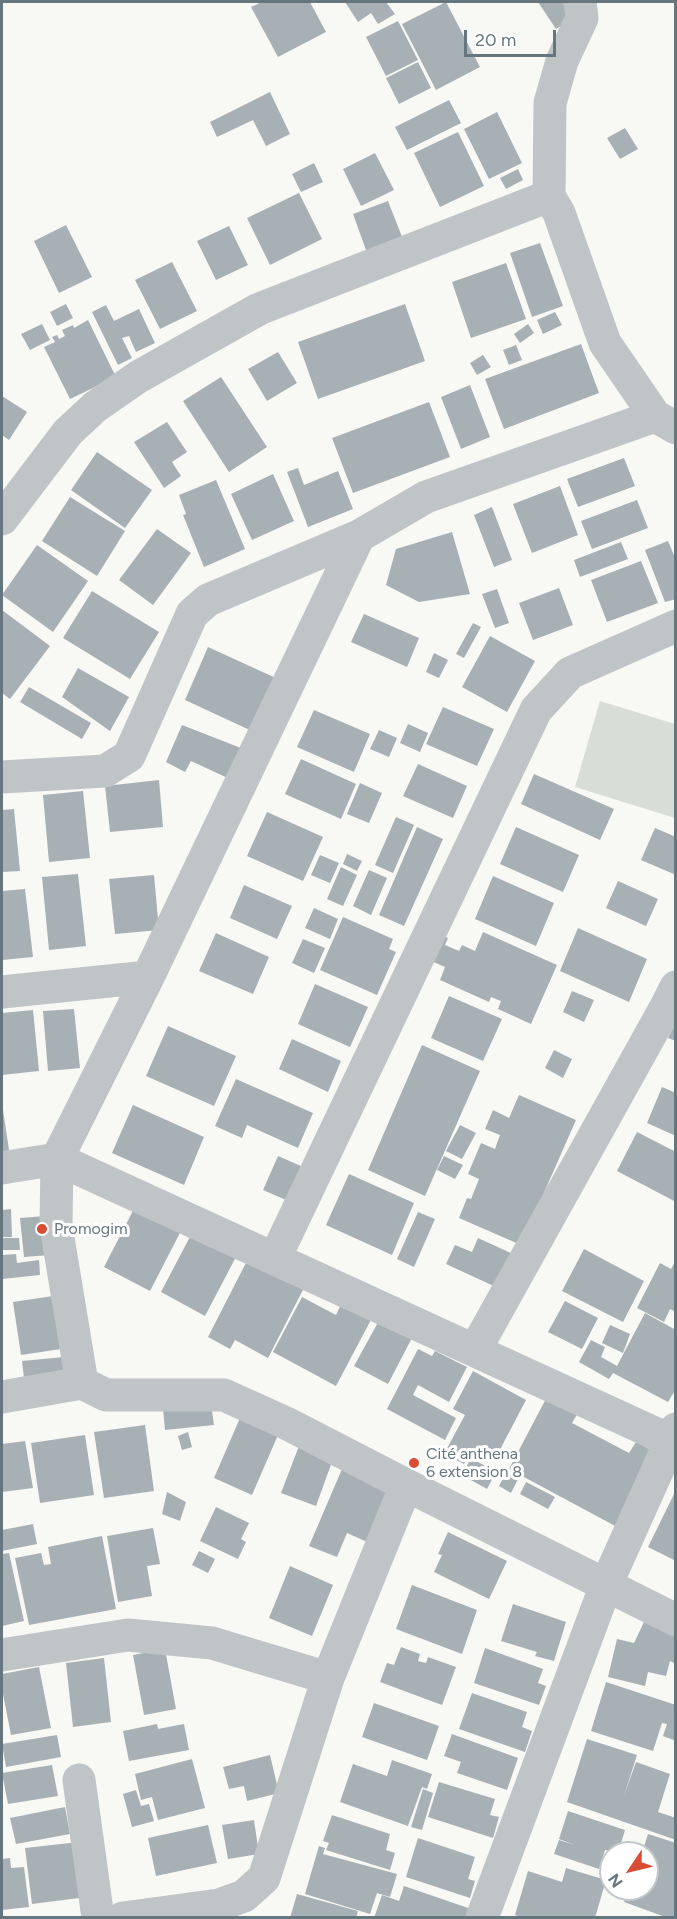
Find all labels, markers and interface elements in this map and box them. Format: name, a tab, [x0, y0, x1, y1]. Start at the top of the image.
scale bar	[467, 18, 558, 56]
text: 20 m	[475, 29, 516, 51]
place label: Promogim	[54, 1219, 128, 1239]
marker: Promogim	[35, 1222, 49, 1236]
place label: Cité anthena 6 extension 8	[426, 1444, 522, 1482]
marker: Cité anthena 6 extension 8	[407, 1456, 421, 1470]
north arrow	[599, 1841, 659, 1901]
text: N	[604, 1870, 627, 1891]

